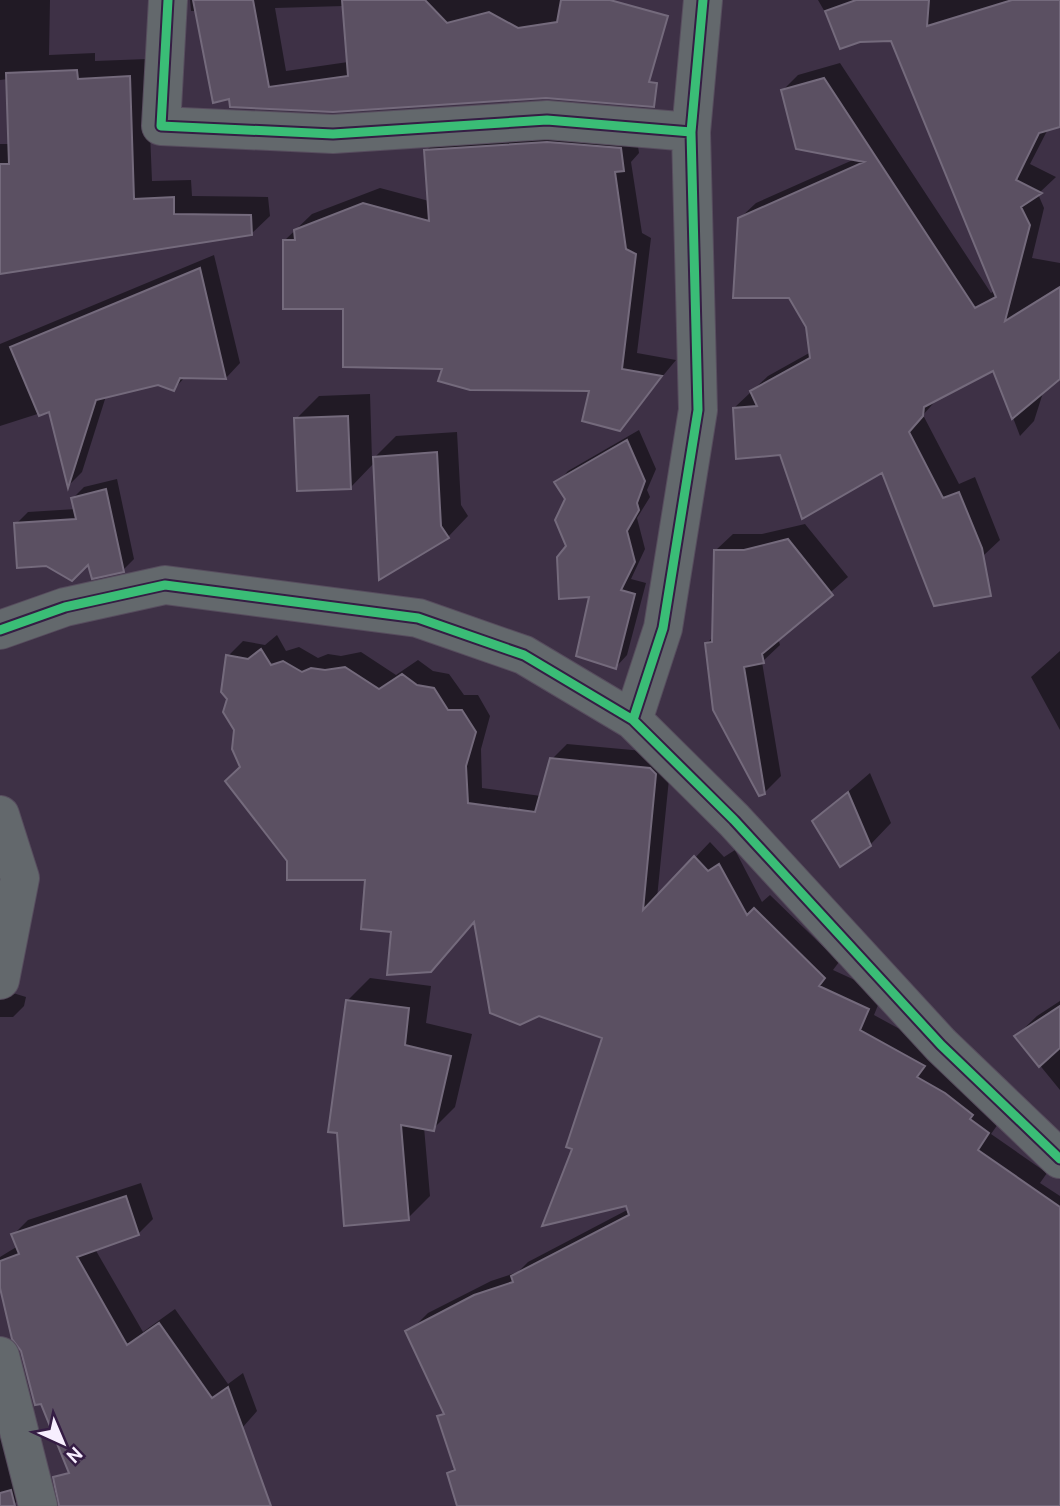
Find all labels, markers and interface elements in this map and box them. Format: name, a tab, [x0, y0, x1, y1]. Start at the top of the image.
north arrow	[28, 1408, 98, 1478]
text: N	[62, 1442, 87, 1468]

